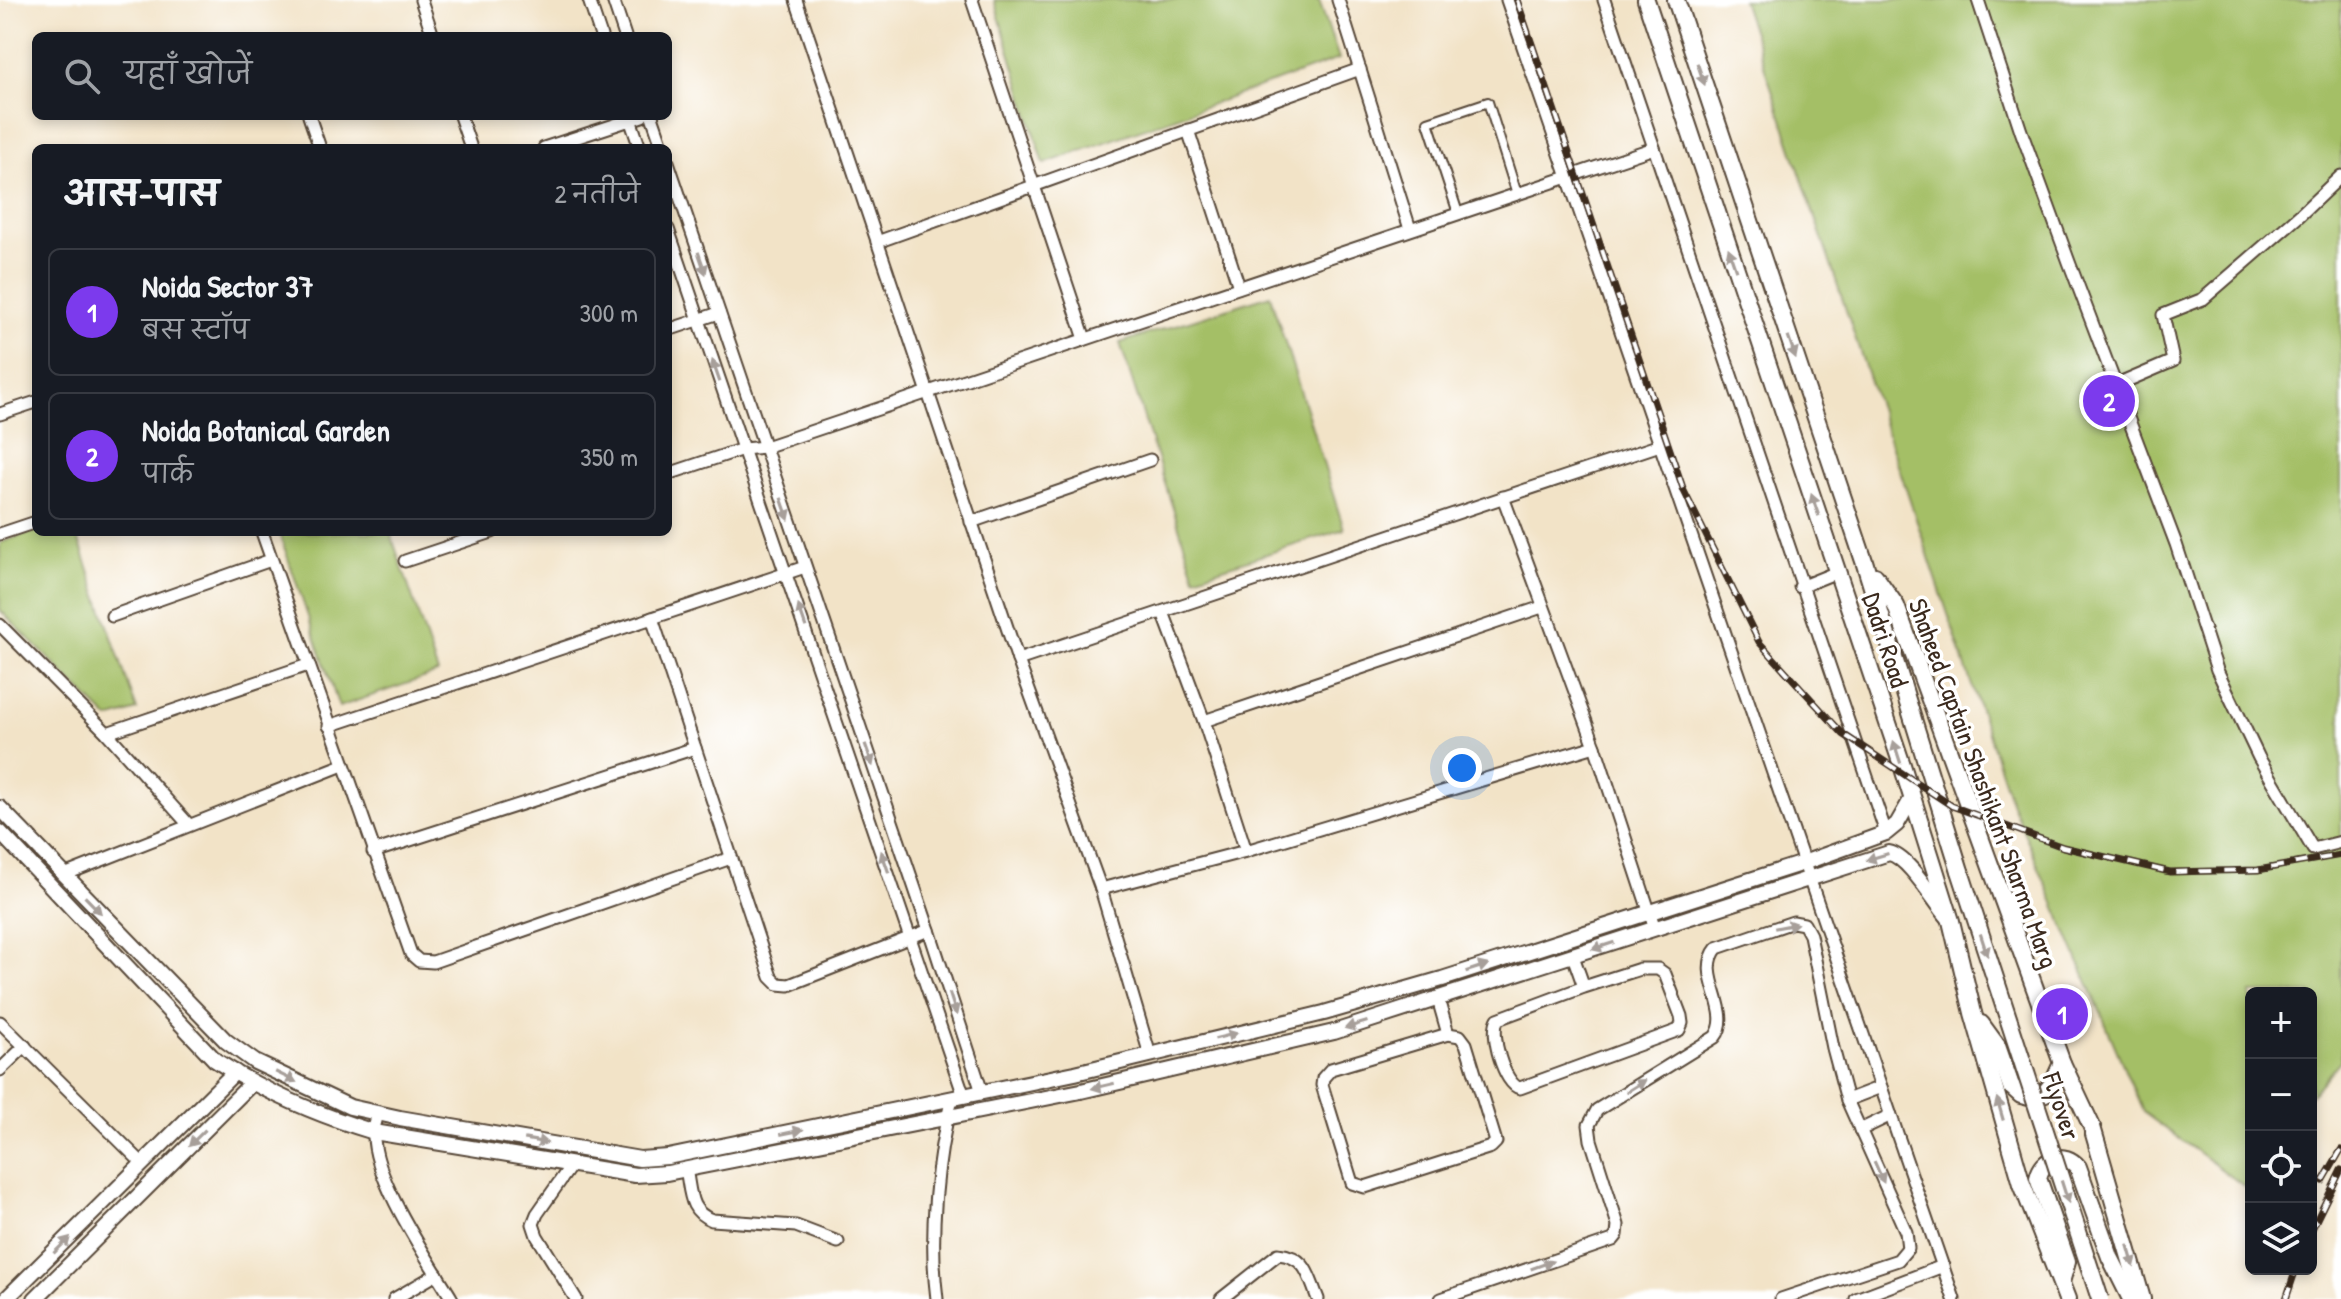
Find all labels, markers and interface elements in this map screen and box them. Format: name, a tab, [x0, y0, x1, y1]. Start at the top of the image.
search box	[32, 32, 672, 120]
text: यहाँ खोजें	[124, 53, 252, 93]
icon: search	[60, 54, 104, 98]
one-way arrow	[1695, 62, 1707, 86]
text: आस-पास	[64, 170, 219, 216]
text: 2 नतीजे	[554, 176, 640, 211]
one-way arrow	[1726, 246, 1738, 270]
one-way arrow	[697, 251, 709, 275]
text: Noida Sector 37	[142, 266, 314, 306]
text: 1	[87, 295, 97, 330]
text: 300 m	[579, 295, 638, 330]
text: बस स्टॉप	[142, 312, 249, 347]
one-way arrow	[1787, 335, 1799, 359]
one-way arrow	[710, 358, 722, 382]
pin: 2	[2083, 371, 2135, 431]
text: Noida Botanical Garden	[142, 410, 390, 450]
text: 2	[86, 439, 98, 474]
text: 350 m	[580, 439, 638, 474]
text: पार्क	[142, 456, 193, 491]
one-way arrow	[1809, 493, 1821, 517]
one-way arrow	[780, 497, 792, 521]
street label: Dadri Road	[1854, 588, 1918, 692]
street label: Shaheed Captain Shashikant Sharma Marg	[1901, 593, 2067, 973]
one-way arrow	[796, 604, 808, 628]
one-way arrow	[1891, 740, 1903, 764]
one-way arrow	[864, 743, 876, 767]
your location	[1442, 748, 1482, 788]
one-way arrow	[879, 850, 891, 874]
one-way arrow	[1865, 852, 1889, 864]
one-way arrow	[84, 895, 102, 914]
one-way arrow	[1774, 919, 1799, 932]
one-way arrow	[1978, 933, 1991, 957]
one-way arrow	[1591, 940, 1615, 953]
one-way arrow	[1465, 961, 1489, 973]
pin: 1	[2036, 984, 2088, 1044]
map controls	[2245, 987, 2317, 1275]
button: +	[2245, 987, 2317, 1059]
one-way arrow	[947, 992, 960, 1016]
one-way arrow	[1343, 1019, 1367, 1032]
one-way arrow	[1214, 1030, 1239, 1042]
button: −	[2245, 1059, 2317, 1131]
street label: Flyover	[2034, 1067, 2089, 1144]
one-way arrow	[274, 1070, 297, 1084]
one-way arrow	[1625, 1079, 1647, 1093]
one-way arrow	[1090, 1080, 1115, 1093]
one-way arrow	[1993, 1097, 2006, 1121]
one-way arrow	[779, 1125, 804, 1138]
one-way arrow	[188, 1128, 207, 1147]
button: locate	[2245, 1131, 2317, 1203]
one-way arrow	[524, 1135, 549, 1148]
one-way arrow	[1872, 1160, 1885, 1183]
one-way arrow	[2059, 1180, 2071, 1204]
button: layers	[2245, 1203, 2317, 1275]
one-way arrow	[52, 1236, 71, 1254]
one-way arrow	[2125, 1244, 2138, 1268]
one-way arrow	[1530, 1258, 1554, 1270]

